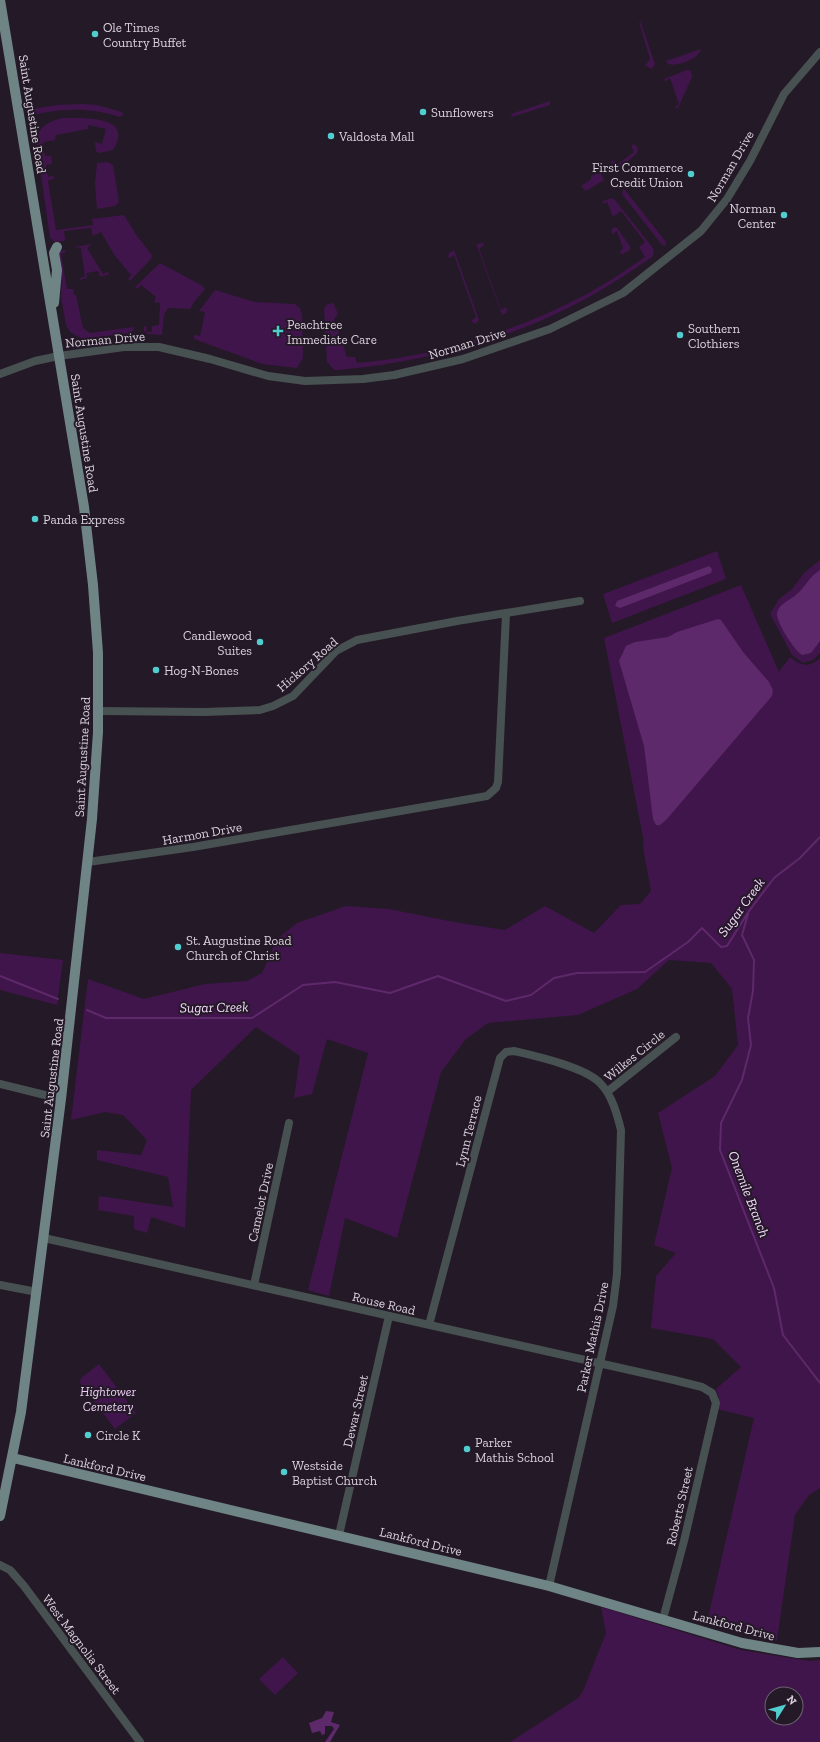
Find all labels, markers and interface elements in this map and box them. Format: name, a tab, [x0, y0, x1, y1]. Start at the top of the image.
place label: Ole Times Country Buffet	[103, 20, 187, 50]
marker: Ole Times Country Buffet	[90, 29, 100, 39]
street label: Saint Augustine Road	[16, 54, 49, 175]
place label: Sunflowers	[431, 105, 494, 120]
marker: Sunflowers	[418, 107, 428, 117]
street label: Norman Drive	[704, 128, 757, 205]
place label: Valdosta Mall	[338, 129, 415, 144]
marker: Valdosta Mall	[326, 131, 336, 141]
place label: First Commerce Credit Union	[592, 160, 684, 190]
marker: First Commerce Credit Union	[686, 169, 696, 179]
place label: Norman Center	[730, 201, 777, 231]
marker: Norman Center	[779, 210, 789, 220]
place label: Peachtree Immediate Care	[287, 317, 377, 347]
place label: Southern Clothiers	[688, 321, 741, 351]
marker: Peachtree Immediate Care	[272, 325, 284, 337]
street label: Norman Drive	[427, 325, 508, 362]
street label: Norman Drive	[65, 329, 146, 350]
marker: Southern Clothiers	[675, 330, 685, 340]
street label: Saint Augustine Road	[68, 373, 101, 494]
place label: Panda Express	[43, 512, 125, 527]
marker: Panda Express	[30, 514, 40, 524]
place label: Candlewood Suites	[183, 628, 252, 658]
street label: Hickory Road	[274, 634, 341, 695]
marker: Candlewood Suites	[255, 637, 265, 647]
place label: Hog-N-Bones	[164, 663, 239, 678]
marker: Hog-N-Bones	[151, 665, 161, 675]
street label: Saint Augustine Road	[72, 697, 93, 817]
street label: Harmon Drive	[161, 819, 243, 848]
water label: Sugar Creek	[714, 875, 768, 940]
place label: St. Augustine Road Church of Christ	[186, 933, 292, 963]
marker: St. Augustine Road Church of Christ	[173, 942, 183, 952]
water label: Sugar Creek	[180, 998, 248, 1017]
street label: Saint Augustine Road	[37, 1017, 66, 1139]
street label: Wilkes Circle	[601, 1026, 668, 1084]
street label: Lynn Terrace	[452, 1094, 485, 1169]
water label: Onemile Branch	[724, 1149, 773, 1240]
street label: Camelot Drive	[245, 1161, 276, 1243]
street label: Parker Mathis Drive	[573, 1281, 612, 1394]
street label: Rouse Road	[351, 1289, 417, 1318]
street label: Dewar Street	[340, 1373, 371, 1449]
park label: Hightower Cemetery	[80, 1384, 136, 1414]
place label: Circle K	[96, 1428, 141, 1443]
marker: Circle K	[83, 1430, 93, 1440]
place label: Parker Mathis School	[475, 1435, 555, 1465]
marker: Parker Mathis School	[462, 1444, 472, 1454]
street label: Lankford Drive	[62, 1451, 148, 1484]
place label: Westside Baptist Church	[292, 1458, 378, 1488]
street label: Roberts Street	[663, 1465, 696, 1547]
marker: Westside Baptist Church	[279, 1467, 289, 1477]
street label: Lankford Drive	[378, 1524, 464, 1559]
street label: West Magnolia Street	[39, 1592, 124, 1697]
street label: Lankford Drive	[691, 1607, 777, 1644]
north arrow	[764, 1686, 804, 1726]
text: N	[784, 1693, 800, 1708]

